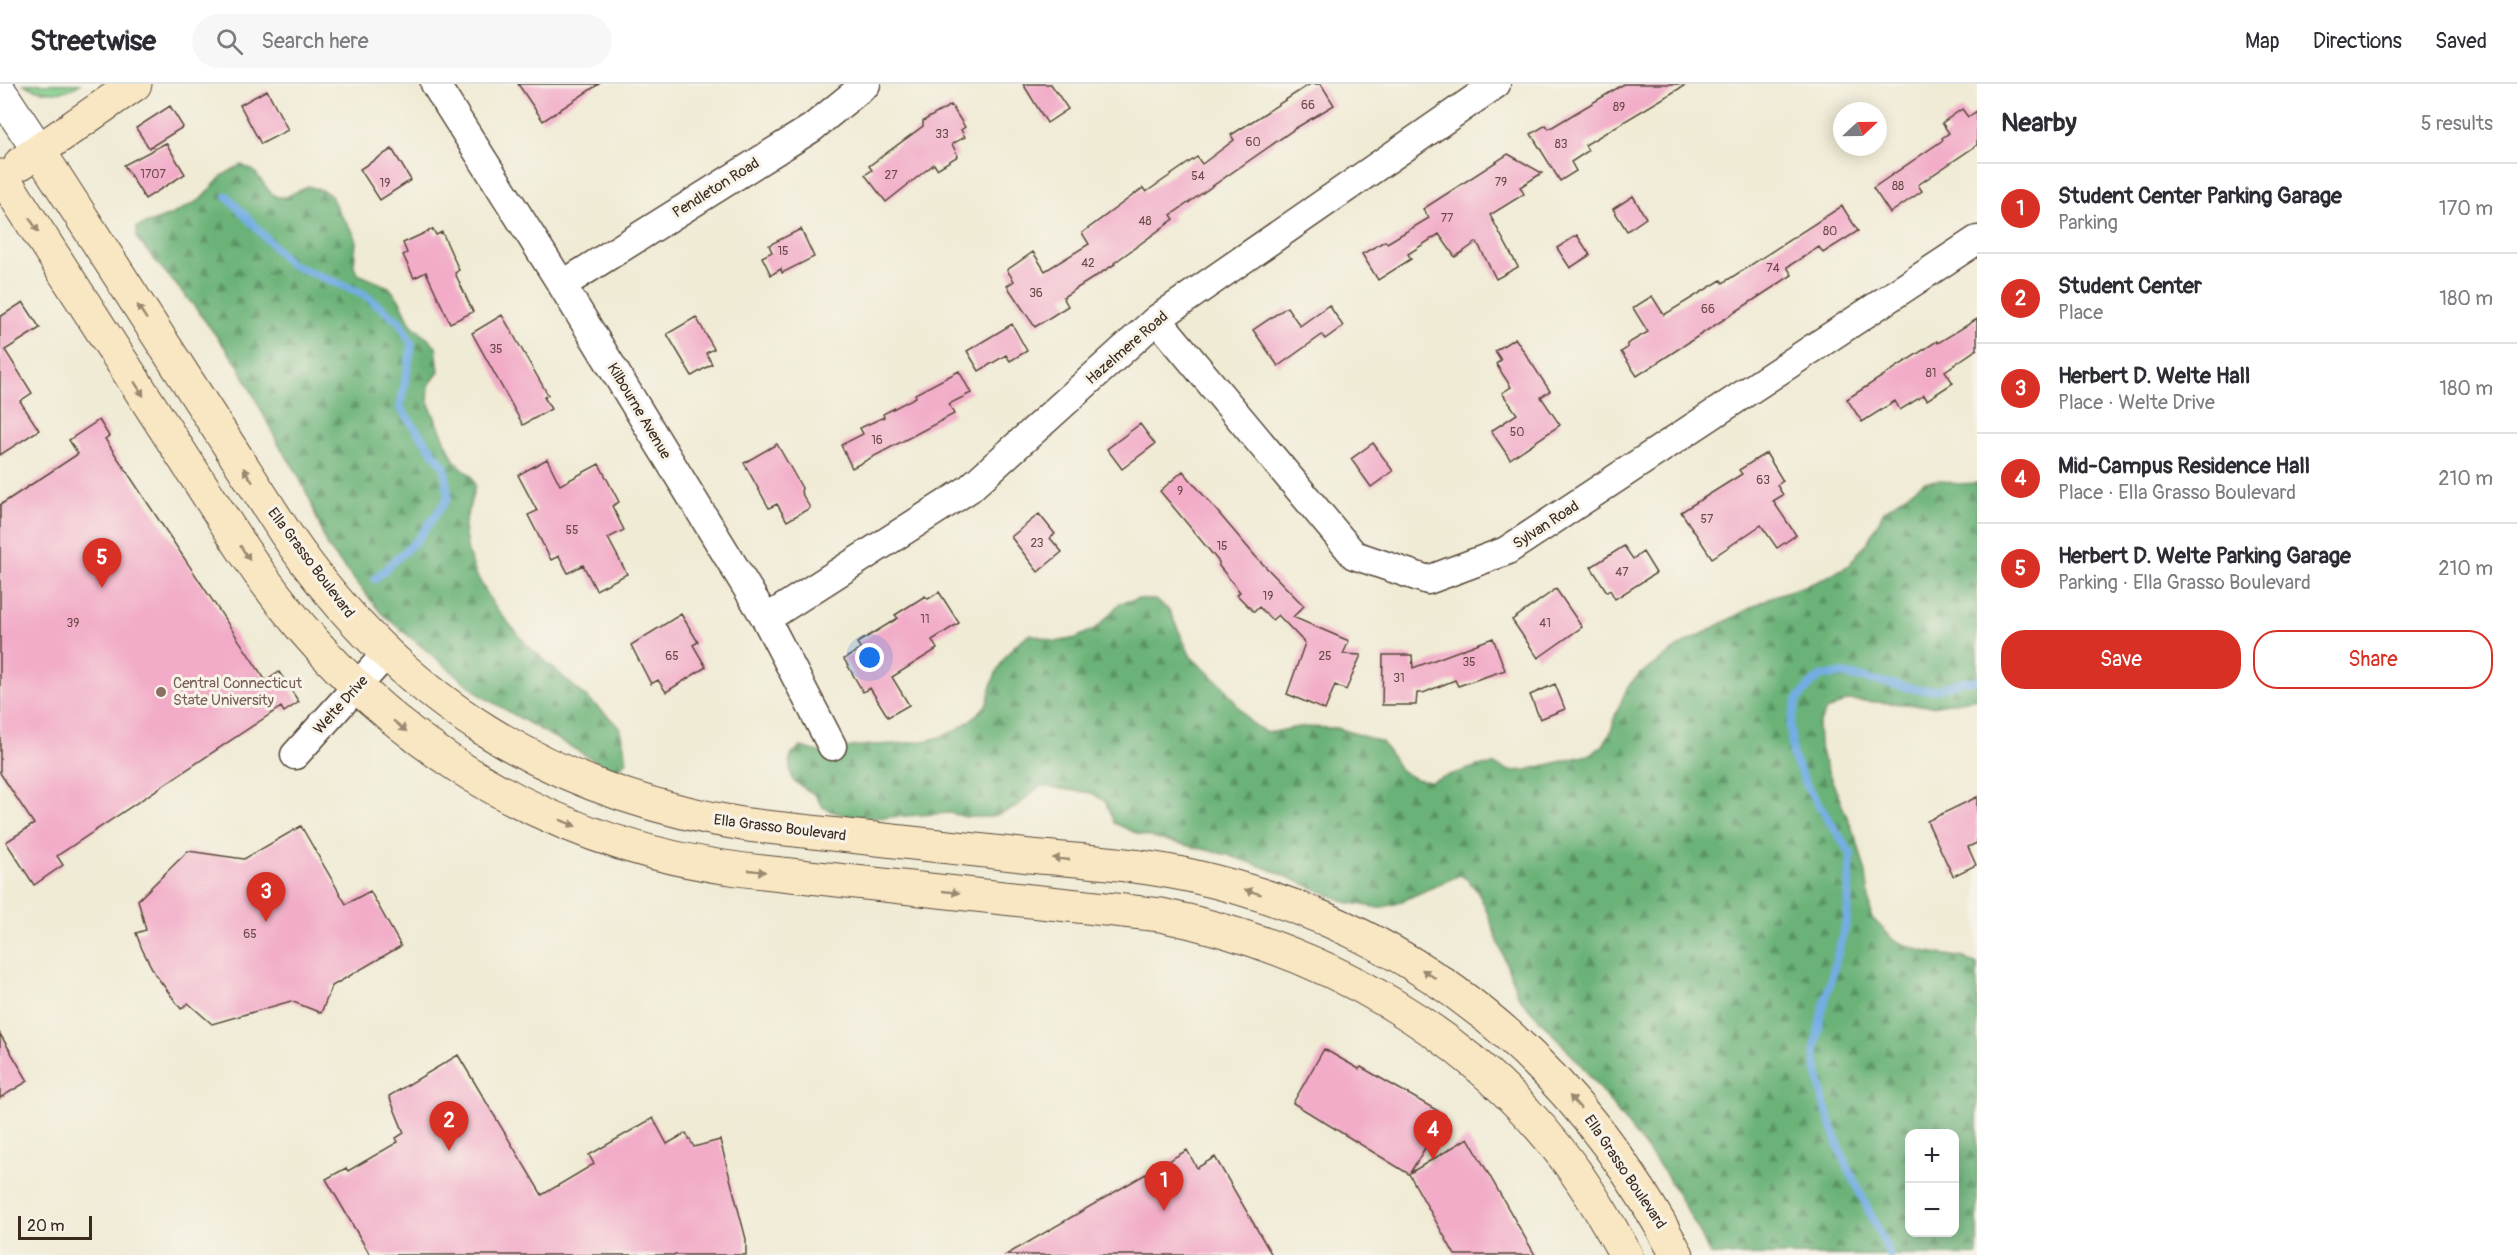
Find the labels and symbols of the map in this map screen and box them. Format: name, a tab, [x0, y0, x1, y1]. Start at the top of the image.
house number: 66	[1301, 98, 1315, 113]
house number: 89	[1613, 100, 1625, 115]
north arrow	[1833, 102, 1887, 156]
house number: 33	[935, 127, 949, 142]
house number: 60	[1245, 135, 1261, 150]
house number: 83	[1555, 137, 1568, 152]
street label: Pendleton Road	[669, 154, 763, 222]
house number: 1707	[140, 167, 166, 182]
house number: 27	[884, 168, 898, 183]
house number: 54	[1191, 169, 1205, 184]
house number: 79	[1495, 175, 1507, 190]
house number: 19	[380, 176, 390, 191]
house number: 88	[1892, 179, 1904, 194]
house number: 77	[1441, 211, 1454, 226]
house number: 48	[1138, 214, 1152, 229]
one-way arrow	[28, 217, 39, 233]
house number: 80	[1823, 224, 1837, 239]
house number: 15	[777, 244, 789, 259]
house number: 42	[1081, 256, 1095, 271]
house number: 74	[1766, 261, 1780, 276]
house number: 36	[1029, 286, 1043, 301]
house number: 66	[1701, 302, 1715, 317]
one-way arrow	[137, 303, 148, 320]
street label: Hazelmere Road	[1082, 307, 1172, 389]
house number: 35	[489, 342, 503, 357]
street label: Kilbourne Avenue	[603, 359, 675, 463]
house number: 81	[1926, 366, 1936, 381]
one-way arrow	[134, 381, 145, 397]
house number: 50	[1510, 425, 1524, 440]
house number: 16	[871, 433, 883, 448]
one-way arrow	[242, 468, 254, 484]
house number: 63	[1756, 473, 1770, 488]
house number: 9	[1177, 484, 1183, 499]
street label: Sylvan Road	[1509, 497, 1583, 553]
street label: Ella Grasso Boulevard	[263, 504, 359, 622]
house number: 57	[1701, 512, 1714, 527]
house number: 55	[565, 523, 579, 538]
house number: 23	[1030, 536, 1044, 551]
pin: 5	[82, 538, 122, 588]
house number: 15	[1216, 539, 1228, 554]
one-way arrow	[239, 544, 251, 560]
house number: 47	[1615, 565, 1629, 580]
house number: 19	[1263, 589, 1273, 604]
house number: 11	[920, 612, 930, 627]
house number: 39	[67, 616, 79, 631]
house number: 41	[1539, 616, 1551, 631]
your location	[855, 643, 884, 672]
house number: 65	[665, 649, 679, 664]
house number: 25	[1318, 649, 1332, 664]
house number: 35	[1462, 655, 1476, 670]
street label: Welte Drive	[310, 671, 373, 738]
house number: 31	[1393, 671, 1405, 686]
place label: Central Connecticut State University	[173, 674, 303, 710]
marker: Central Connecticut State University	[154, 685, 168, 699]
one-way arrow	[392, 719, 408, 732]
street label: Ella Grasso Boulevard	[713, 810, 847, 846]
one-way arrow	[560, 818, 578, 828]
one-way arrow	[1052, 854, 1071, 864]
one-way arrow	[747, 866, 766, 876]
pin: 3	[246, 872, 286, 922]
one-way arrow	[941, 887, 960, 897]
one-way arrow	[1244, 887, 1262, 896]
house number: 65	[243, 927, 257, 942]
one-way arrow	[1421, 969, 1437, 980]
one-way arrow	[1569, 1094, 1582, 1110]
pin: 2	[430, 1102, 468, 1151]
pin: 4	[1414, 1110, 1452, 1160]
street label: Ella Grasso Boulevard	[1580, 1111, 1670, 1233]
pin: 1	[1144, 1162, 1184, 1211]
scale bar	[18, 1213, 92, 1240]

